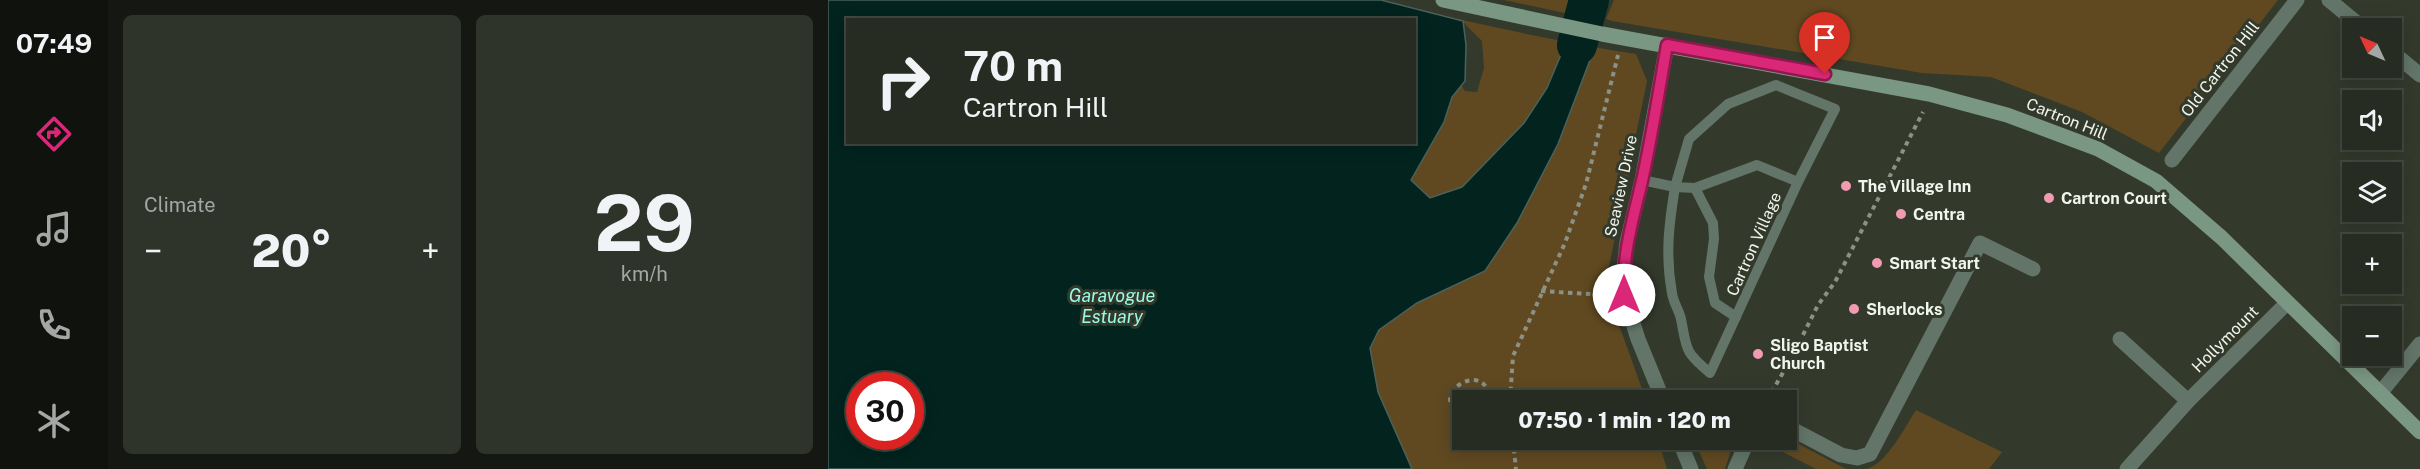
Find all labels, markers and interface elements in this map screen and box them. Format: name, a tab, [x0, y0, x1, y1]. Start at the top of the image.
pin	[1799, 12, 1850, 74]
street label: Old Cartron Hill	[2177, 17, 2263, 120]
north arrow	[2342, 18, 2402, 78]
map controls	[2342, 18, 2402, 366]
icon: arrive	[1808, 21, 1841, 54]
text: 07:49	[16, 27, 92, 59]
text: 70 m	[963, 41, 1063, 90]
icon: right	[864, 42, 942, 120]
button: sound	[2342, 90, 2402, 150]
text: Cartron Hill	[963, 91, 1108, 123]
street label: Cartron Hill	[2024, 94, 2111, 144]
icon: directions	[33, 113, 75, 155]
street label: Seaview Drive	[1601, 133, 1641, 239]
button: layers	[2342, 162, 2402, 222]
text: 29	[594, 177, 695, 269]
place label: The Village Inn	[1858, 177, 1971, 196]
marker: The Village Inn	[1839, 179, 1853, 193]
street label: Cartron Village	[1723, 189, 1785, 299]
place label: Cartron Court	[2061, 189, 2167, 208]
marker: Cartron Court	[2042, 191, 2056, 205]
text: Climate	[144, 193, 216, 217]
place label: Centra	[1913, 205, 1965, 224]
marker: Centra	[1894, 207, 1908, 221]
icon: music	[33, 208, 75, 250]
text: 20°	[251, 224, 332, 277]
text: −	[144, 232, 162, 270]
text: +	[421, 232, 439, 270]
button: +	[2342, 234, 2402, 294]
place label: Smart Start	[1889, 254, 1980, 273]
marker: Smart Start	[1870, 256, 1884, 270]
text: km/h	[621, 262, 668, 286]
position arrow	[1592, 263, 1656, 327]
water label: Garavogue Estuary	[1069, 285, 1156, 327]
place label: Sherlocks	[1866, 300, 1942, 319]
marker: Sherlocks	[1847, 302, 1861, 316]
street label: Hollymount	[2188, 302, 2262, 376]
icon: phone	[33, 304, 75, 346]
button: −	[2342, 306, 2402, 366]
place label: Sligo Baptist Church	[1770, 336, 1869, 373]
marker: Sligo Baptist Church	[1751, 347, 1765, 361]
speed limit sign: 30	[846, 372, 924, 450]
icon: climate	[33, 400, 75, 442]
text: 07:50 · 1 min · 120 m	[1518, 407, 1731, 433]

